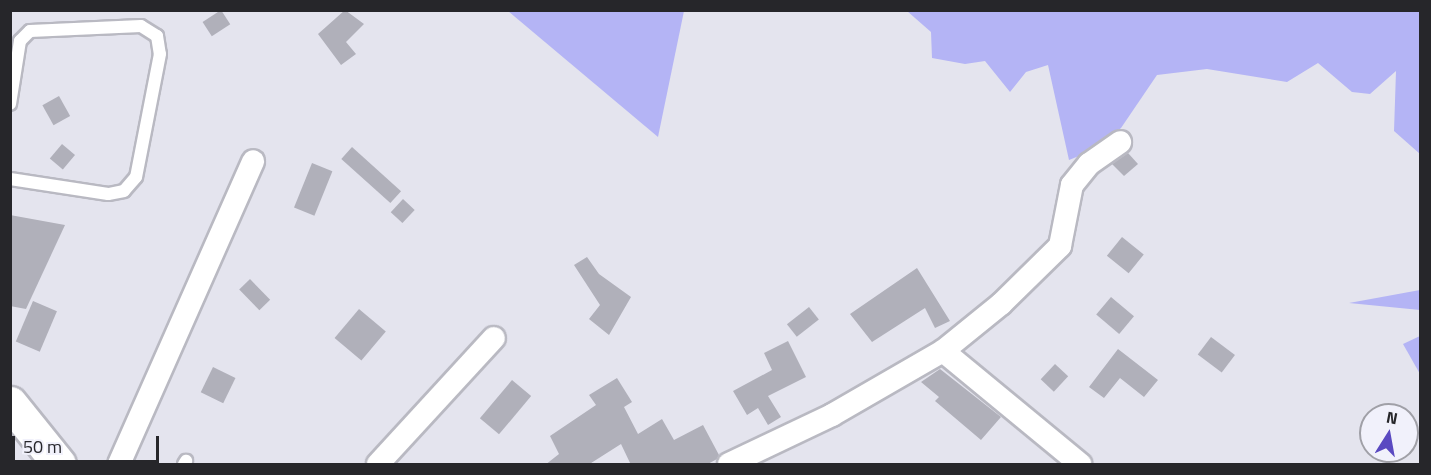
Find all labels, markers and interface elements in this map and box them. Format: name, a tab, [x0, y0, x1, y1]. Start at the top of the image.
north arrow	[1359, 403, 1419, 463]
text: N	[1384, 404, 1400, 430]
scale bar	[15, 424, 162, 462]
text: 50 m	[23, 433, 62, 460]

